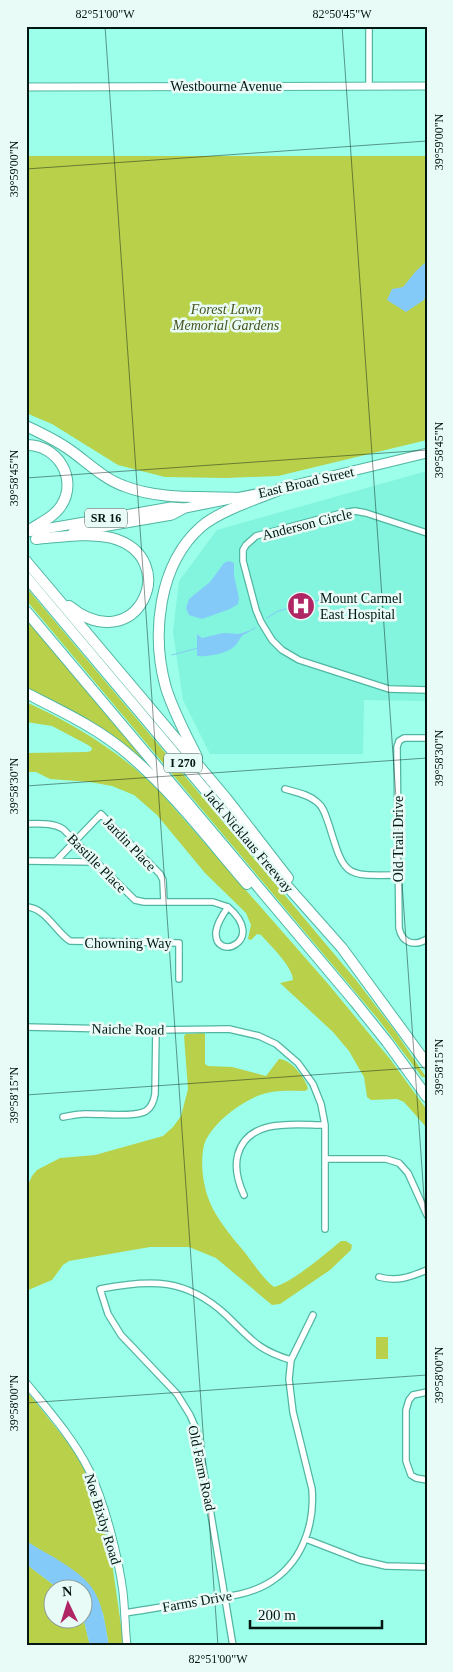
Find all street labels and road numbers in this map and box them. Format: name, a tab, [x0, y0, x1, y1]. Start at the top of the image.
street label: Westbourne Avenue	[170, 79, 282, 94]
street label: East Broad Street	[257, 464, 356, 501]
street label: Anderson Circle	[261, 506, 354, 543]
road number: SR 16	[85, 508, 127, 528]
road number: I 270	[164, 754, 202, 772]
street label: Jack Nicklaus Freeway	[201, 787, 296, 896]
street label: Old Trail Drive	[391, 796, 406, 882]
street label: Jardin Place	[101, 815, 159, 874]
street label: Bastille Place	[64, 831, 129, 896]
street label: Chowning Way	[85, 936, 171, 951]
street label: Naiche Road	[92, 1021, 164, 1038]
street label: Old Farm Road	[185, 1424, 218, 1512]
street label: Noe Bixby Road	[82, 1472, 123, 1566]
street label: Farms Drive	[161, 1588, 233, 1615]

